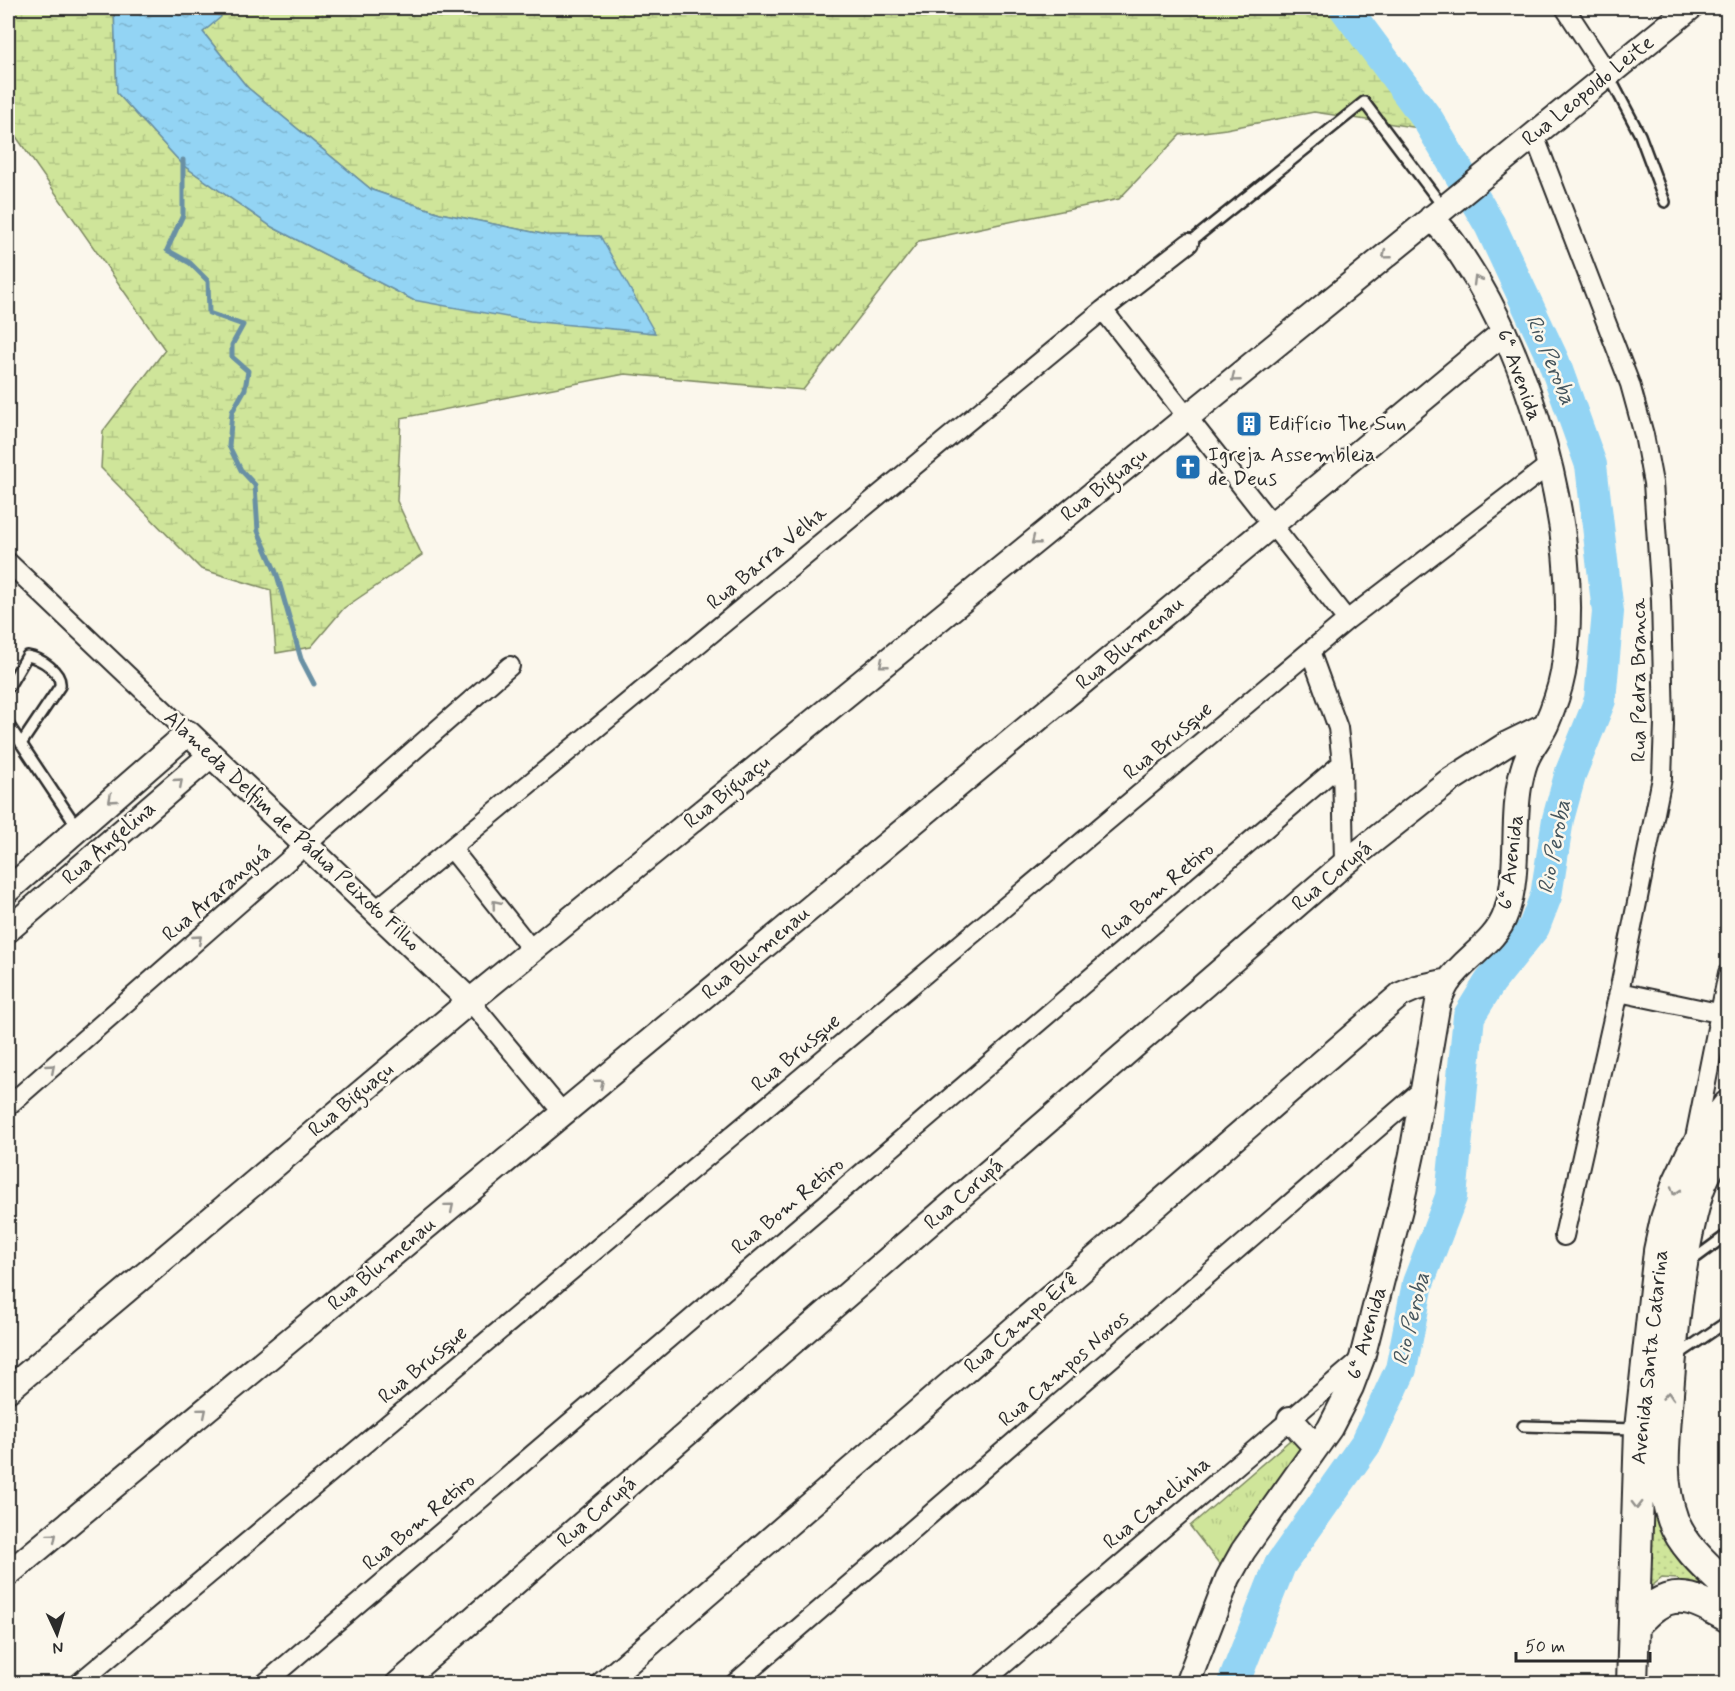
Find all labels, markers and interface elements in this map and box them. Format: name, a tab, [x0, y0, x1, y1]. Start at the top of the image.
street label: Rua Leopoldo Leite	[1516, 29, 1660, 153]
one-way arrow	[1382, 248, 1393, 259]
one-way arrow	[1473, 276, 1484, 286]
water label: Rio Peroba	[1519, 311, 1581, 409]
street label: 6ª Avenida	[1490, 325, 1548, 425]
one-way arrow	[1230, 371, 1241, 382]
building icon: Edifício The Sun	[1234, 409, 1264, 439]
place label: Edifício The Sun	[1268, 410, 1407, 438]
place label: Igreja Assembleia de Deus	[1208, 441, 1376, 493]
street label: Rua Biguaçu	[1055, 442, 1154, 530]
church icon: Igreja Assembleia de Deus	[1173, 452, 1203, 482]
street label: Rua Barra Velha	[701, 499, 833, 617]
one-way arrow	[1030, 534, 1041, 545]
street label: Rua Blumenau	[1070, 589, 1190, 697]
street label: Rua Pedra Branca	[1625, 597, 1653, 762]
one-way arrow	[879, 657, 890, 668]
street label: Rua Brusque	[1117, 695, 1219, 787]
street label: Alameda Delfim de Pádua Peixoto Filho	[158, 704, 426, 958]
street label: Rua Biguaçu	[678, 749, 777, 837]
one-way arrow	[172, 779, 183, 790]
one-way arrow	[108, 792, 119, 803]
street label: Rua Angelina	[56, 794, 163, 893]
water label: Rio Peroba	[1532, 798, 1578, 896]
street label: 6ª Avenida	[1491, 813, 1531, 911]
street label: Rua Corupá	[1286, 834, 1378, 918]
street label: Rua Bom Retiro	[1096, 836, 1220, 946]
street label: Rua Araranguá	[156, 838, 278, 948]
street label: Rua Blumenau	[696, 899, 816, 1007]
one-way arrow	[492, 900, 503, 911]
one-way arrow	[191, 935, 202, 946]
street label: Rua Brusque	[745, 1007, 847, 1099]
street label: Rua Biguaçu	[302, 1056, 401, 1145]
one-way arrow	[45, 1064, 55, 1075]
one-way arrow	[593, 1079, 604, 1090]
street label: Rua Bom Retiro	[726, 1151, 850, 1261]
street label: Rua Corupá	[918, 1152, 1010, 1236]
one-way arrow	[1670, 1185, 1683, 1195]
one-way arrow	[443, 1204, 454, 1215]
street label: Rua Blumenau	[322, 1210, 442, 1318]
street label: Avenida Santa Catarina	[1625, 1248, 1675, 1466]
street label: Rua Campo Erê	[958, 1266, 1084, 1380]
water label: Rio Peroba	[1387, 1270, 1437, 1368]
street label: 6ª Avenida	[1340, 1283, 1394, 1383]
street label: Rua Campos Novos	[993, 1304, 1135, 1434]
street label: Rua Brusque	[372, 1319, 474, 1411]
one-way arrow	[1661, 1391, 1674, 1400]
one-way arrow	[196, 1409, 207, 1420]
street label: Rua Canelinha	[1098, 1450, 1216, 1556]
street label: Rua Bom Retiro	[357, 1467, 481, 1577]
street label: Rua Corupá	[551, 1470, 643, 1554]
one-way arrow	[1631, 1501, 1644, 1510]
one-way arrow	[46, 1533, 57, 1544]
north arrow	[27, 1604, 87, 1664]
scale bar	[1516, 1625, 1650, 1663]
text: 50 m	[1525, 1635, 1565, 1659]
text: N	[52, 1637, 64, 1658]

